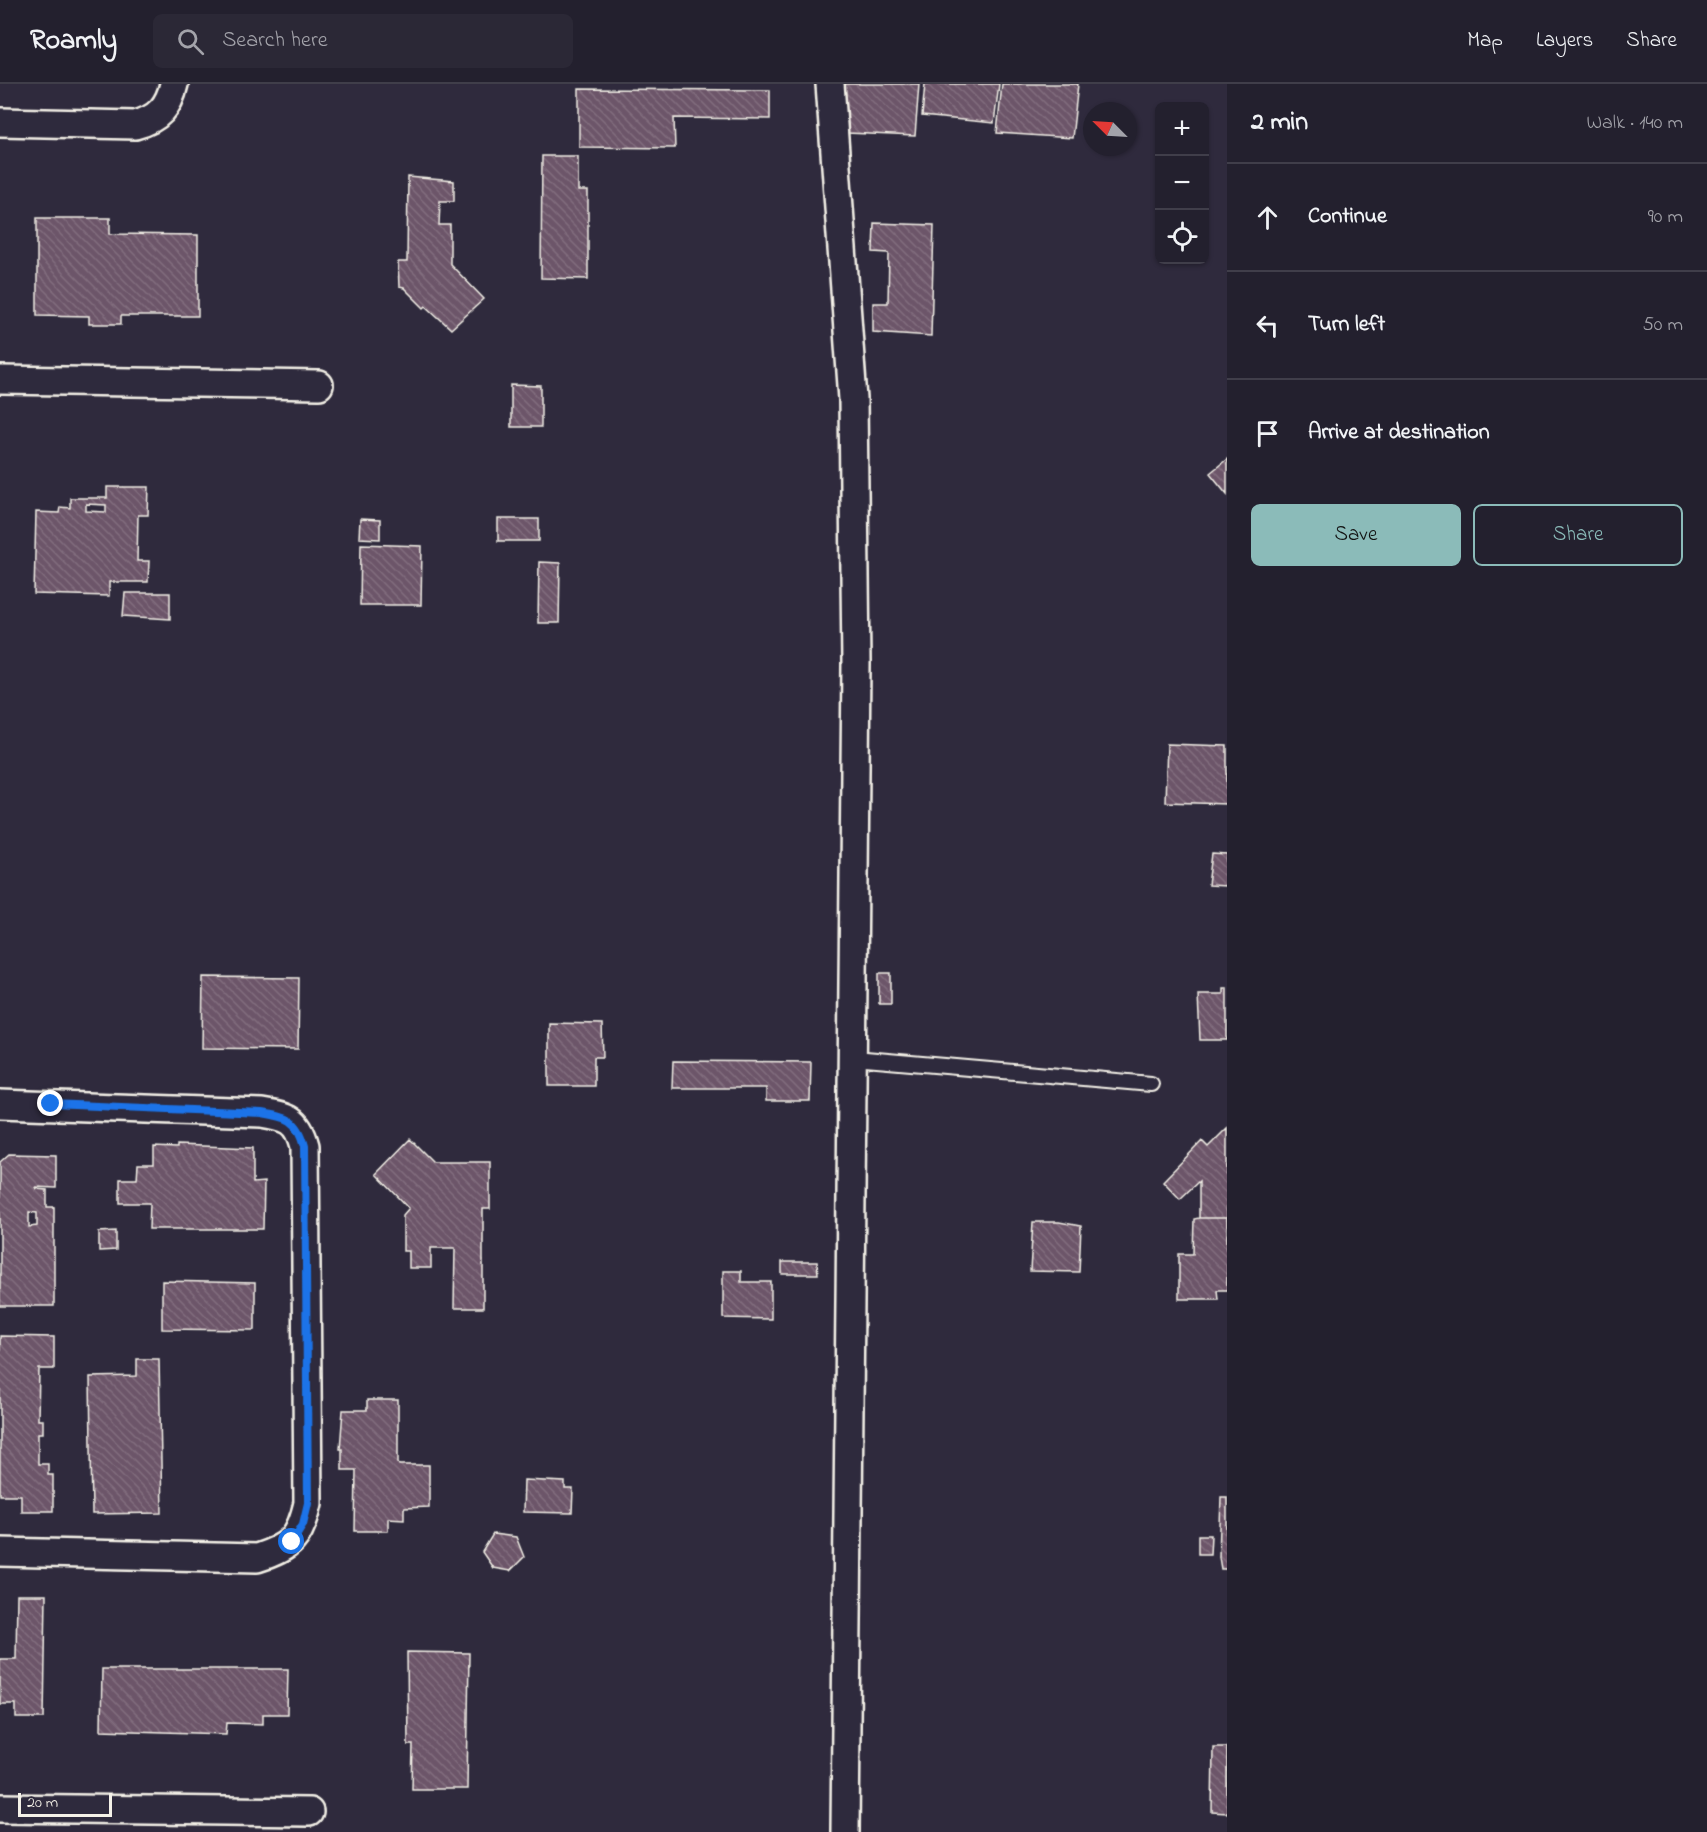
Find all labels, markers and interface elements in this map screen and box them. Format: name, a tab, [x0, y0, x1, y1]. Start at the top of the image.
search box	[153, 14, 573, 68]
text: Roamly	[30, 21, 117, 62]
icon: search	[174, 25, 207, 58]
text: Search here	[222, 25, 328, 57]
text: Map	[1467, 26, 1503, 56]
text: Layers	[1536, 26, 1593, 56]
text: Share	[1626, 26, 1677, 56]
north arrow	[1083, 102, 1137, 156]
map controls	[1155, 102, 1209, 264]
button: +	[1155, 102, 1209, 156]
text: 2 min	[1251, 104, 1308, 142]
text: Walk · 140 m	[1587, 109, 1683, 138]
button: −	[1155, 156, 1209, 210]
icon: ahead	[1251, 201, 1284, 234]
text: Continue	[1308, 201, 1387, 233]
text: 90 m	[1648, 203, 1683, 232]
button: locate	[1155, 210, 1209, 264]
icon: left	[1251, 309, 1284, 342]
text: Turn left	[1308, 309, 1385, 341]
text: 50 m	[1642, 311, 1683, 340]
icon: arrive	[1251, 417, 1284, 450]
text: Arrive at destination	[1308, 417, 1490, 449]
button: Save	[1251, 504, 1461, 566]
button: Share	[1473, 504, 1683, 566]
route end	[37, 1090, 63, 1116]
route start	[278, 1528, 304, 1554]
scale bar	[18, 1790, 112, 1818]
text: 20 m	[27, 1791, 58, 1815]

